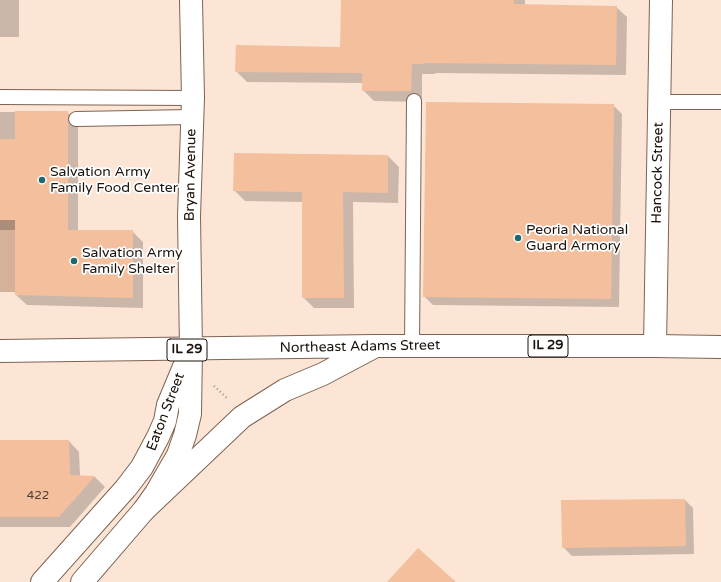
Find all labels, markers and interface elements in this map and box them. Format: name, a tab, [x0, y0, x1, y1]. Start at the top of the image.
street label: Hancock Street	[649, 122, 667, 224]
street label: Bryan Avenue	[182, 129, 200, 221]
place label: Salvation Army Family Food Center	[50, 164, 178, 196]
marker: Salvation Army Family Food Center	[37, 175, 47, 185]
place label: Peoria National Guard Armory	[526, 222, 628, 254]
marker: Peoria National Guard Armory	[513, 233, 523, 243]
place label: Salvation Army Family Shelter	[82, 245, 182, 278]
marker: Salvation Army Family Shelter	[69, 256, 79, 266]
road number: IL 29	[528, 335, 568, 357]
street label: Northeast Adams Street	[280, 337, 440, 357]
road number: IL 29	[167, 339, 207, 361]
street label: Eaton Street	[143, 370, 189, 454]
house number: 422	[27, 489, 49, 503]

